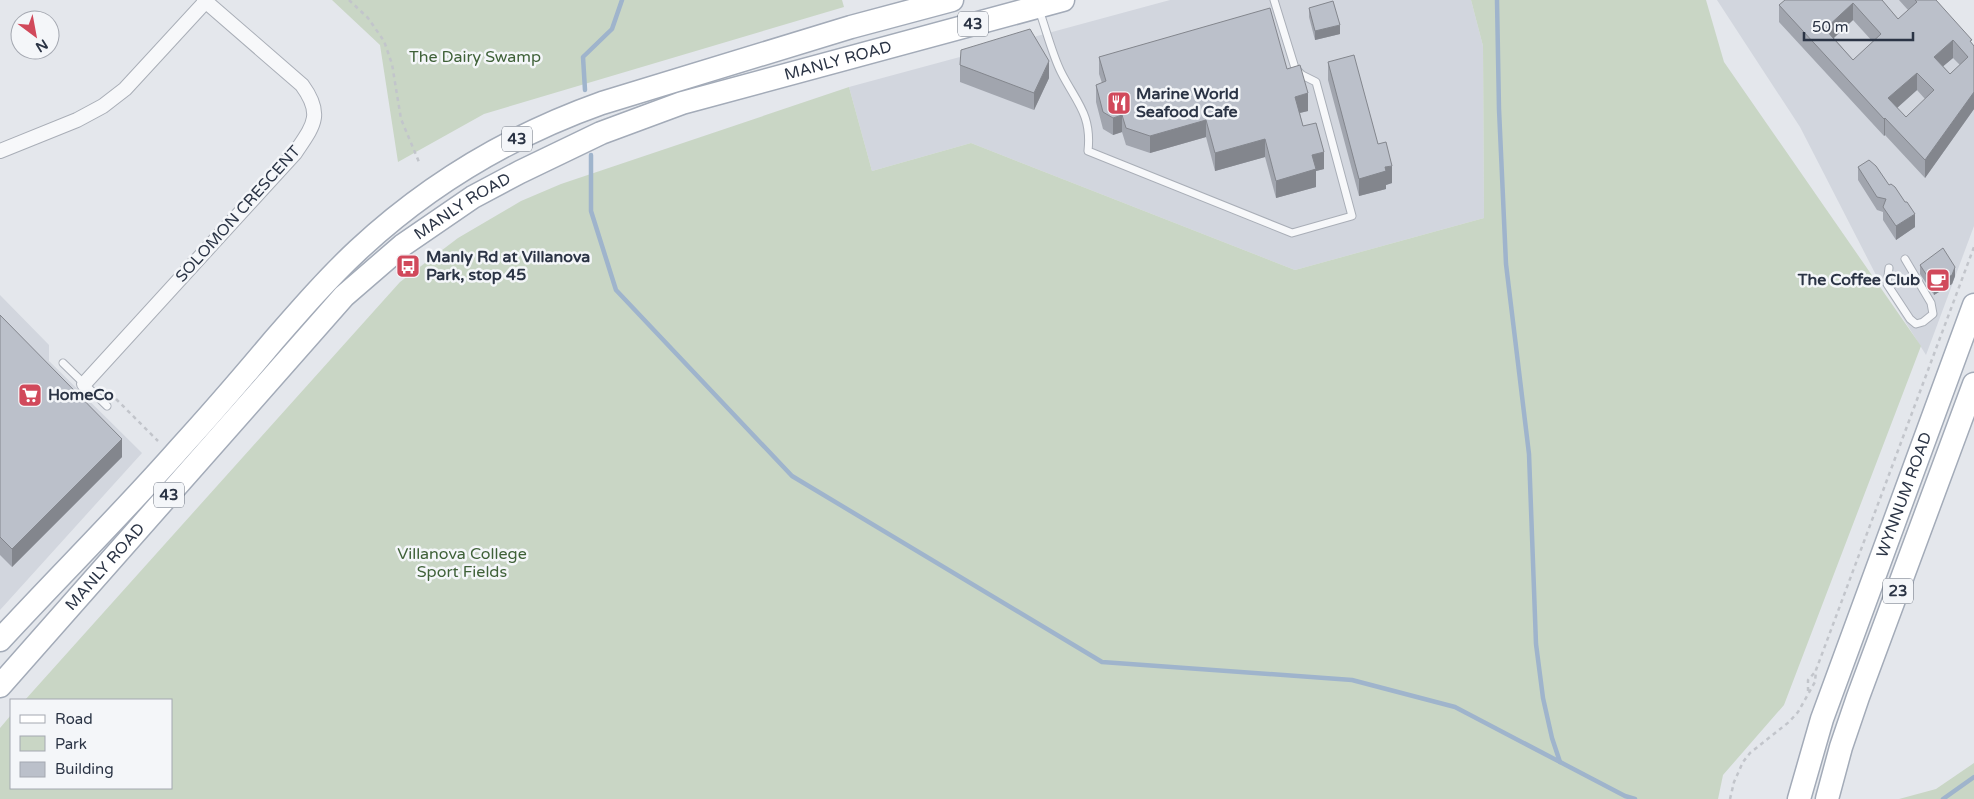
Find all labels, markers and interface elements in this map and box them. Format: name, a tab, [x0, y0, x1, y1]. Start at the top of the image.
north arrow	[10, 10, 60, 60]
scale bar	[1804, 10, 1913, 42]
road number: 43	[958, 12, 988, 36]
text: 50 m	[1812, 18, 1849, 36]
text: N	[32, 35, 51, 56]
street label: MANLY ROAD	[782, 37, 894, 85]
park label: The Dairy Swamp	[409, 47, 541, 67]
place label: Marine World Seafood Cafe	[1136, 84, 1239, 122]
restaurant icon: Marine World Seafood Cafe	[1106, 90, 1132, 116]
road number: 43	[502, 126, 532, 152]
street label: SOLOMON CRESCENT	[171, 141, 305, 286]
street label: MANLY ROAD	[410, 169, 514, 244]
place label: Manly Rd at Villanova Park, stop 45	[426, 247, 590, 285]
bus stop icon: Manly Rd at Villanova Park, stop 45	[395, 253, 421, 279]
cafe icon: The Coffee Club	[1925, 267, 1951, 293]
place label: The Coffee Club	[1797, 270, 1920, 290]
supermarket icon: HomeCo	[17, 382, 43, 408]
place label: HomeCo	[48, 385, 114, 405]
street label: WYNNUM ROAD	[1872, 429, 1936, 560]
road number: 43	[154, 482, 184, 508]
street label: MANLY ROAD	[61, 519, 149, 615]
park label: Villanova College Sport Fields	[397, 544, 527, 582]
road number: 23	[1883, 578, 1913, 604]
legend	[10, 699, 172, 789]
text: Road	[55, 710, 93, 728]
text: Park	[55, 735, 87, 753]
text: Building	[55, 760, 114, 778]

